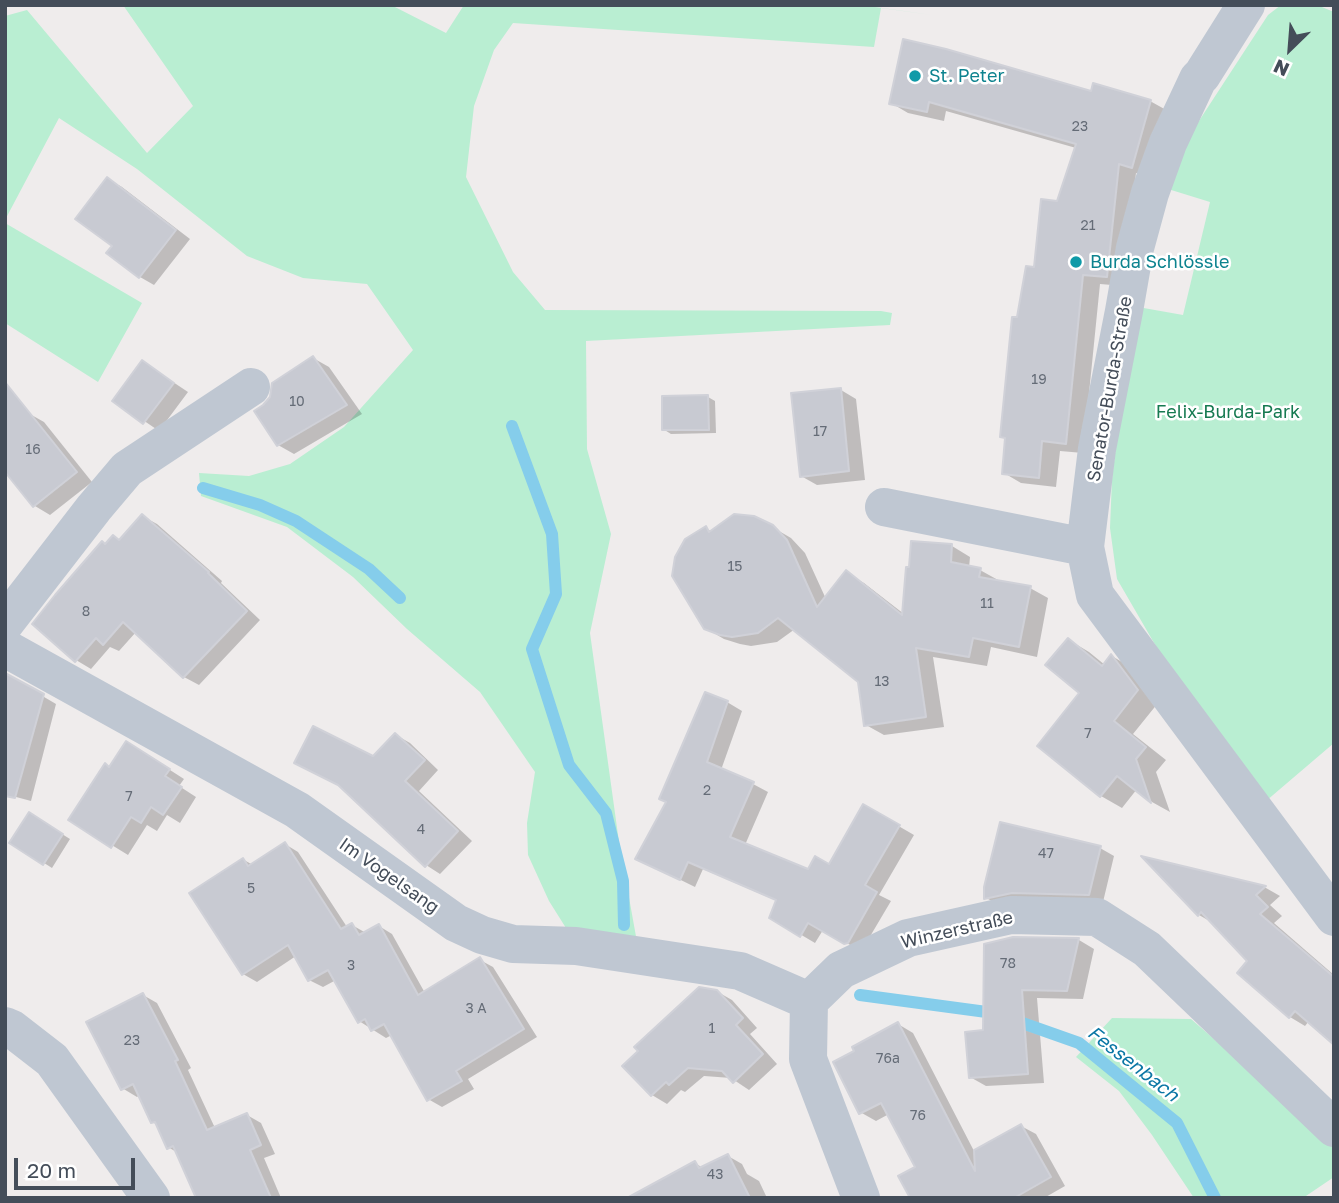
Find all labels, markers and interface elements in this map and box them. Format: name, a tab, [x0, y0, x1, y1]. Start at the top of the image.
north arrow	[1255, 14, 1325, 84]
text: N	[1270, 55, 1292, 82]
place label: St. Peter	[929, 65, 1005, 87]
marker: St. Peter	[907, 68, 923, 84]
house number: 23	[1072, 119, 1088, 135]
house number: 21	[1081, 218, 1095, 234]
place label: Burda Schlössle	[1090, 251, 1229, 273]
marker: Burda Schlössle	[1068, 254, 1084, 270]
street label: Senator-Burda-Straße	[1083, 295, 1137, 483]
house number: 19	[1031, 372, 1047, 388]
house number: 10	[289, 394, 305, 410]
park label: Felix-Burda-Park	[1156, 401, 1300, 423]
house number: 17	[813, 424, 827, 440]
house number: 16	[25, 442, 41, 458]
house number: 15	[728, 559, 742, 575]
house number: 11	[980, 596, 994, 612]
house number: 8	[82, 604, 90, 620]
house number: 13	[875, 674, 889, 690]
house number: 7	[1084, 726, 1092, 742]
house number: 2	[703, 783, 711, 799]
house number: 7	[125, 789, 133, 805]
house number: 4	[417, 822, 425, 838]
street label: Im Vogelsang	[335, 834, 443, 918]
house number: 47	[1038, 846, 1054, 862]
house number: 5	[247, 881, 255, 897]
street label: Winzerstraße	[899, 907, 1015, 953]
house number: 78	[1000, 956, 1016, 972]
house number: 3	[347, 958, 355, 974]
house number: 3 A	[465, 1001, 487, 1017]
house number: 1	[709, 1021, 715, 1037]
water label: Fessenbach	[1083, 1021, 1183, 1107]
house number: 23	[124, 1033, 140, 1049]
house number: 76a	[876, 1051, 900, 1067]
house number: 76	[910, 1108, 926, 1124]
scale bar	[18, 1144, 138, 1188]
text: 20 m	[27, 1157, 76, 1183]
house number: 43	[707, 1167, 723, 1183]

